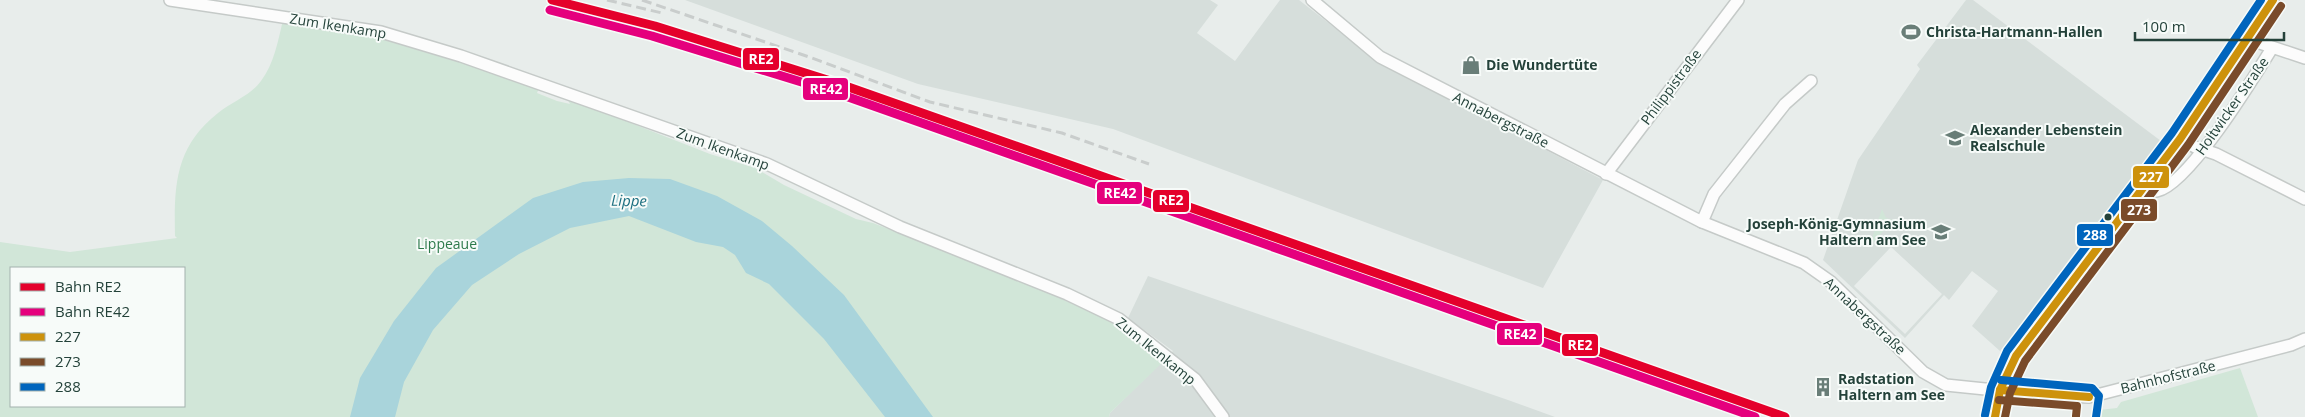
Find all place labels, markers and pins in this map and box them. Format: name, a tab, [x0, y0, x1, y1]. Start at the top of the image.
sports icon: Christa-Hartmann-Hallen	[1900, 21, 1922, 43]
place label: Christa-Hartmann-Hallen	[1926, 22, 2103, 41]
shop icon: Die Wundertüte	[1460, 54, 1482, 76]
place label: Die Wundertüte	[1486, 55, 1598, 74]
place label: Alexander Lebenstein Realschule	[1970, 120, 2122, 155]
school or university icon: Alexander Lebenstein Realschule	[1944, 127, 1966, 149]
unlabelled marker	[2103, 212, 2113, 222]
place label: Joseph-König-Gymnasium Haltern am See	[1745, 214, 1926, 249]
school or university icon: Joseph-König-Gymnasium Haltern am See	[1930, 221, 1952, 243]
place label: Radstation Haltern am See	[1838, 369, 1945, 404]
building icon: Radstation Haltern am See	[1812, 376, 1834, 398]

